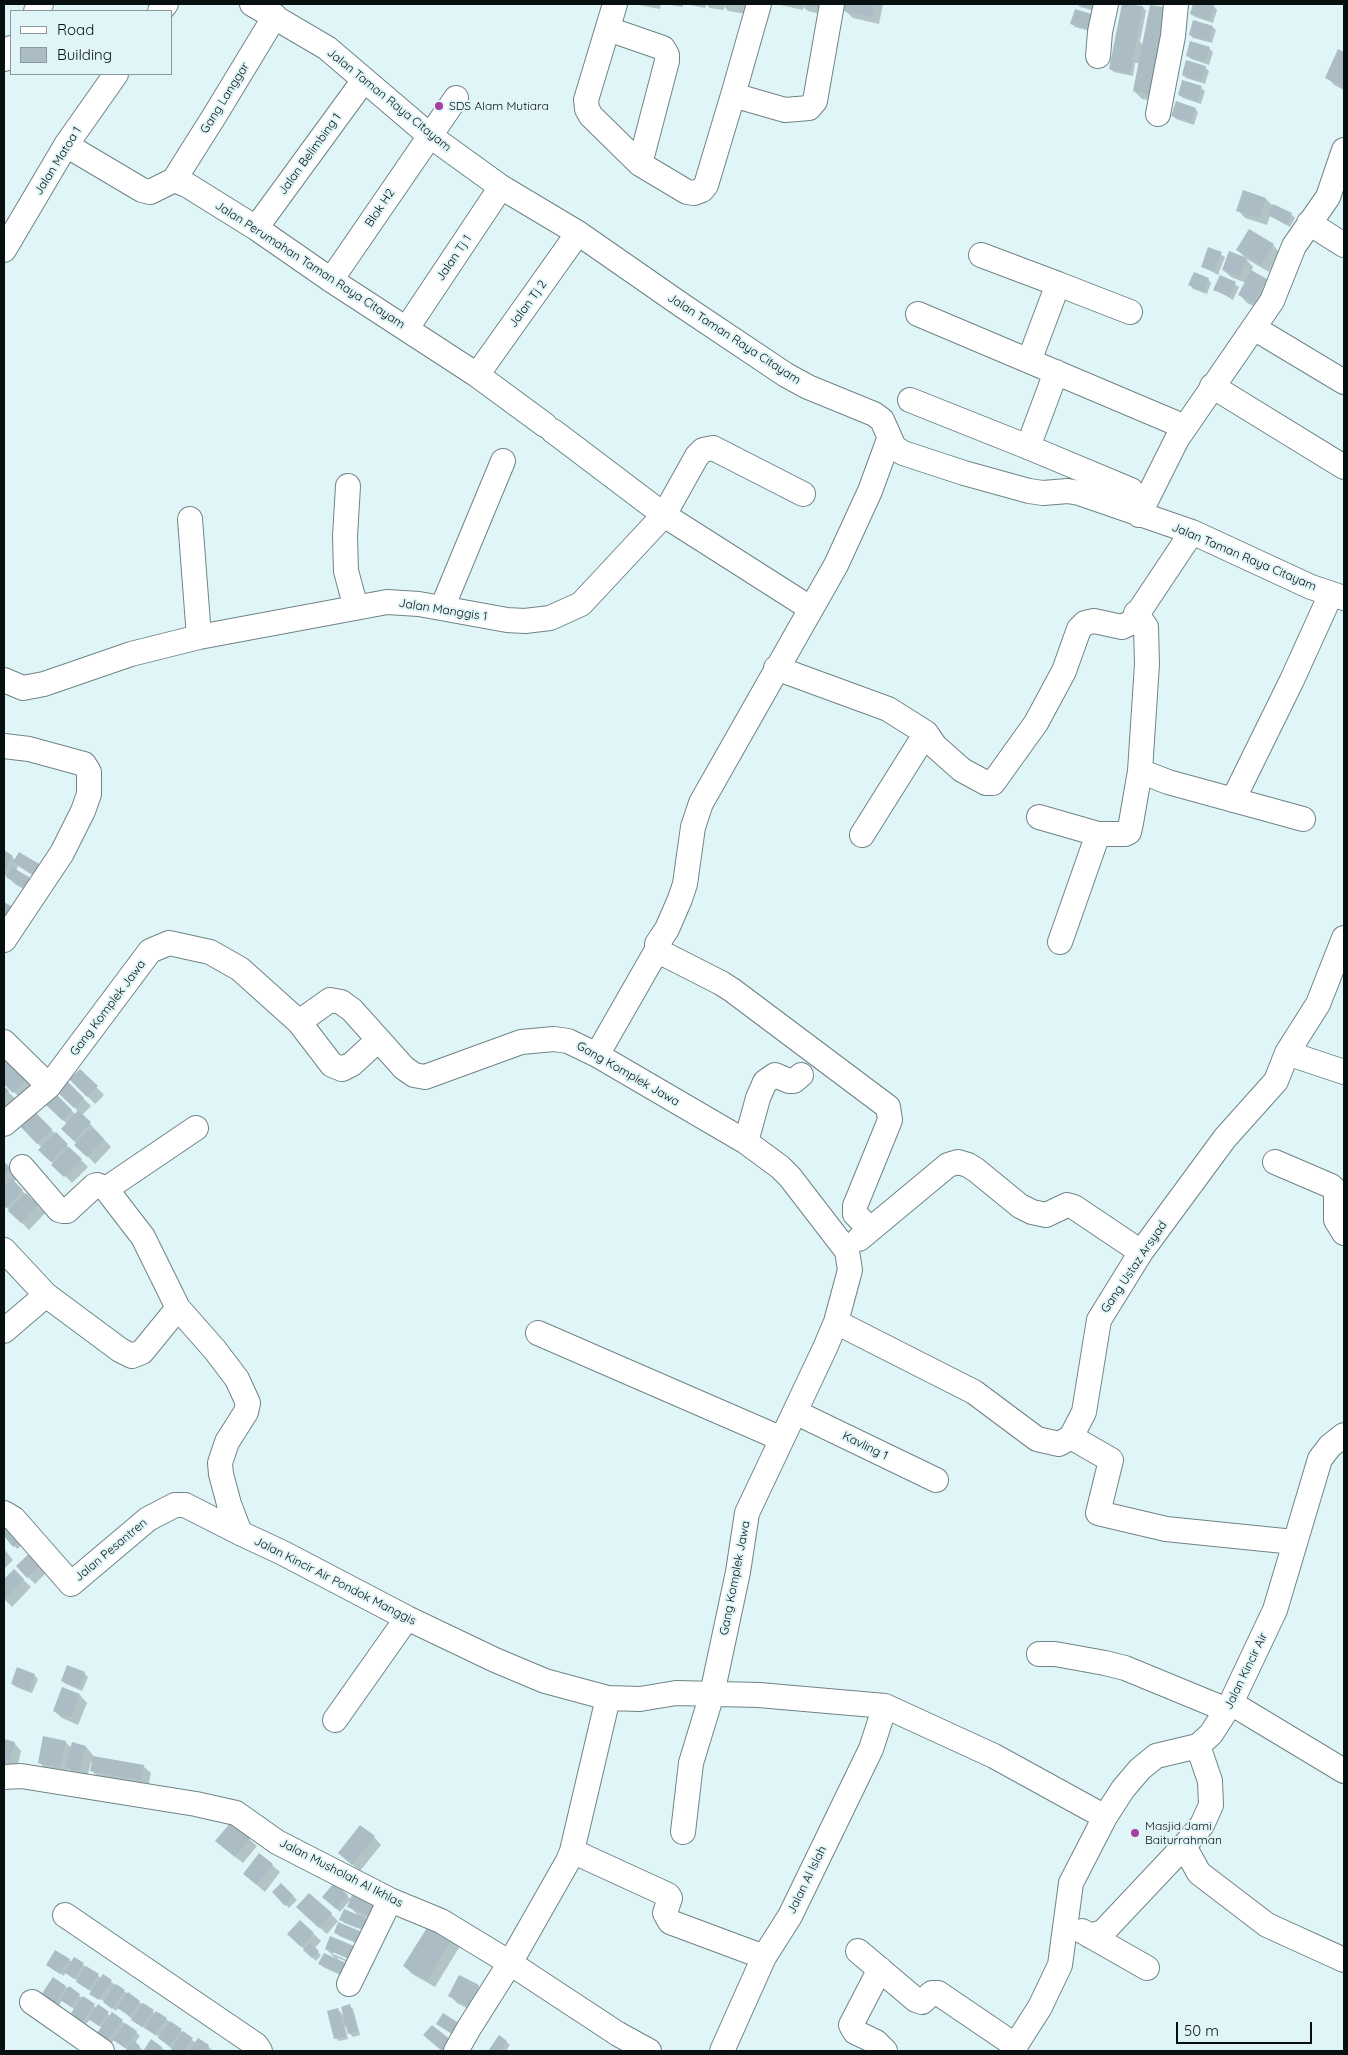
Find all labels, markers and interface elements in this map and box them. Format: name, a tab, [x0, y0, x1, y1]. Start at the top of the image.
legend	[10, 10, 172, 75]
text: Road	[57, 20, 94, 39]
text: Building	[57, 45, 112, 64]
street label: Jalan Taman Raya Citayam	[324, 45, 454, 155]
street label: Gang Langgar	[197, 60, 253, 136]
place label: SDS Alam Mutiara	[449, 99, 549, 113]
marker: SDS Alam Mutiara	[433, 100, 445, 112]
street label: Jalan Belimbing 1	[276, 110, 344, 198]
street label: Jalan Matoa 1	[31, 124, 85, 198]
street label: Blok H2	[362, 186, 398, 230]
street label: Jalan Perumahan Taman Raya Citayam	[212, 198, 408, 332]
street label: Jalan Tj 1	[433, 232, 475, 284]
street label: Jalan Tj 2	[506, 278, 550, 330]
street label: Jalan Taman Raya Citayam	[665, 291, 803, 387]
street label: Jalan Taman Raya Citayam	[1170, 520, 1318, 594]
street label: Jalan Manggis 1	[398, 596, 488, 624]
street label: Gang Komplek Jawa	[67, 957, 149, 1059]
street label: Gang Komplek Jawa	[574, 1039, 682, 1109]
street label: Gang Ustaz Arsyad	[1098, 1218, 1170, 1316]
street label: Kavling 1	[840, 1429, 890, 1463]
street label: Jalan Pesantren	[72, 1515, 150, 1585]
street label: Gang Komplek Jawa	[717, 1520, 753, 1636]
street label: Jalan Kincir Air Pondok Manggis	[252, 1534, 418, 1628]
street label: Jalan Kincir Air	[1221, 1630, 1271, 1712]
place label: Masjid Jami Baiturrahman	[1145, 1819, 1222, 1847]
marker: Masjid Jami Baiturrahman	[1129, 1827, 1141, 1839]
street label: Jalan Musholah Al Ikhlas	[277, 1836, 405, 1910]
street label: Jalan Al Islah	[784, 1844, 830, 1916]
scale bar	[1178, 2012, 1314, 2044]
text: 50 m	[1184, 2021, 1219, 2040]

